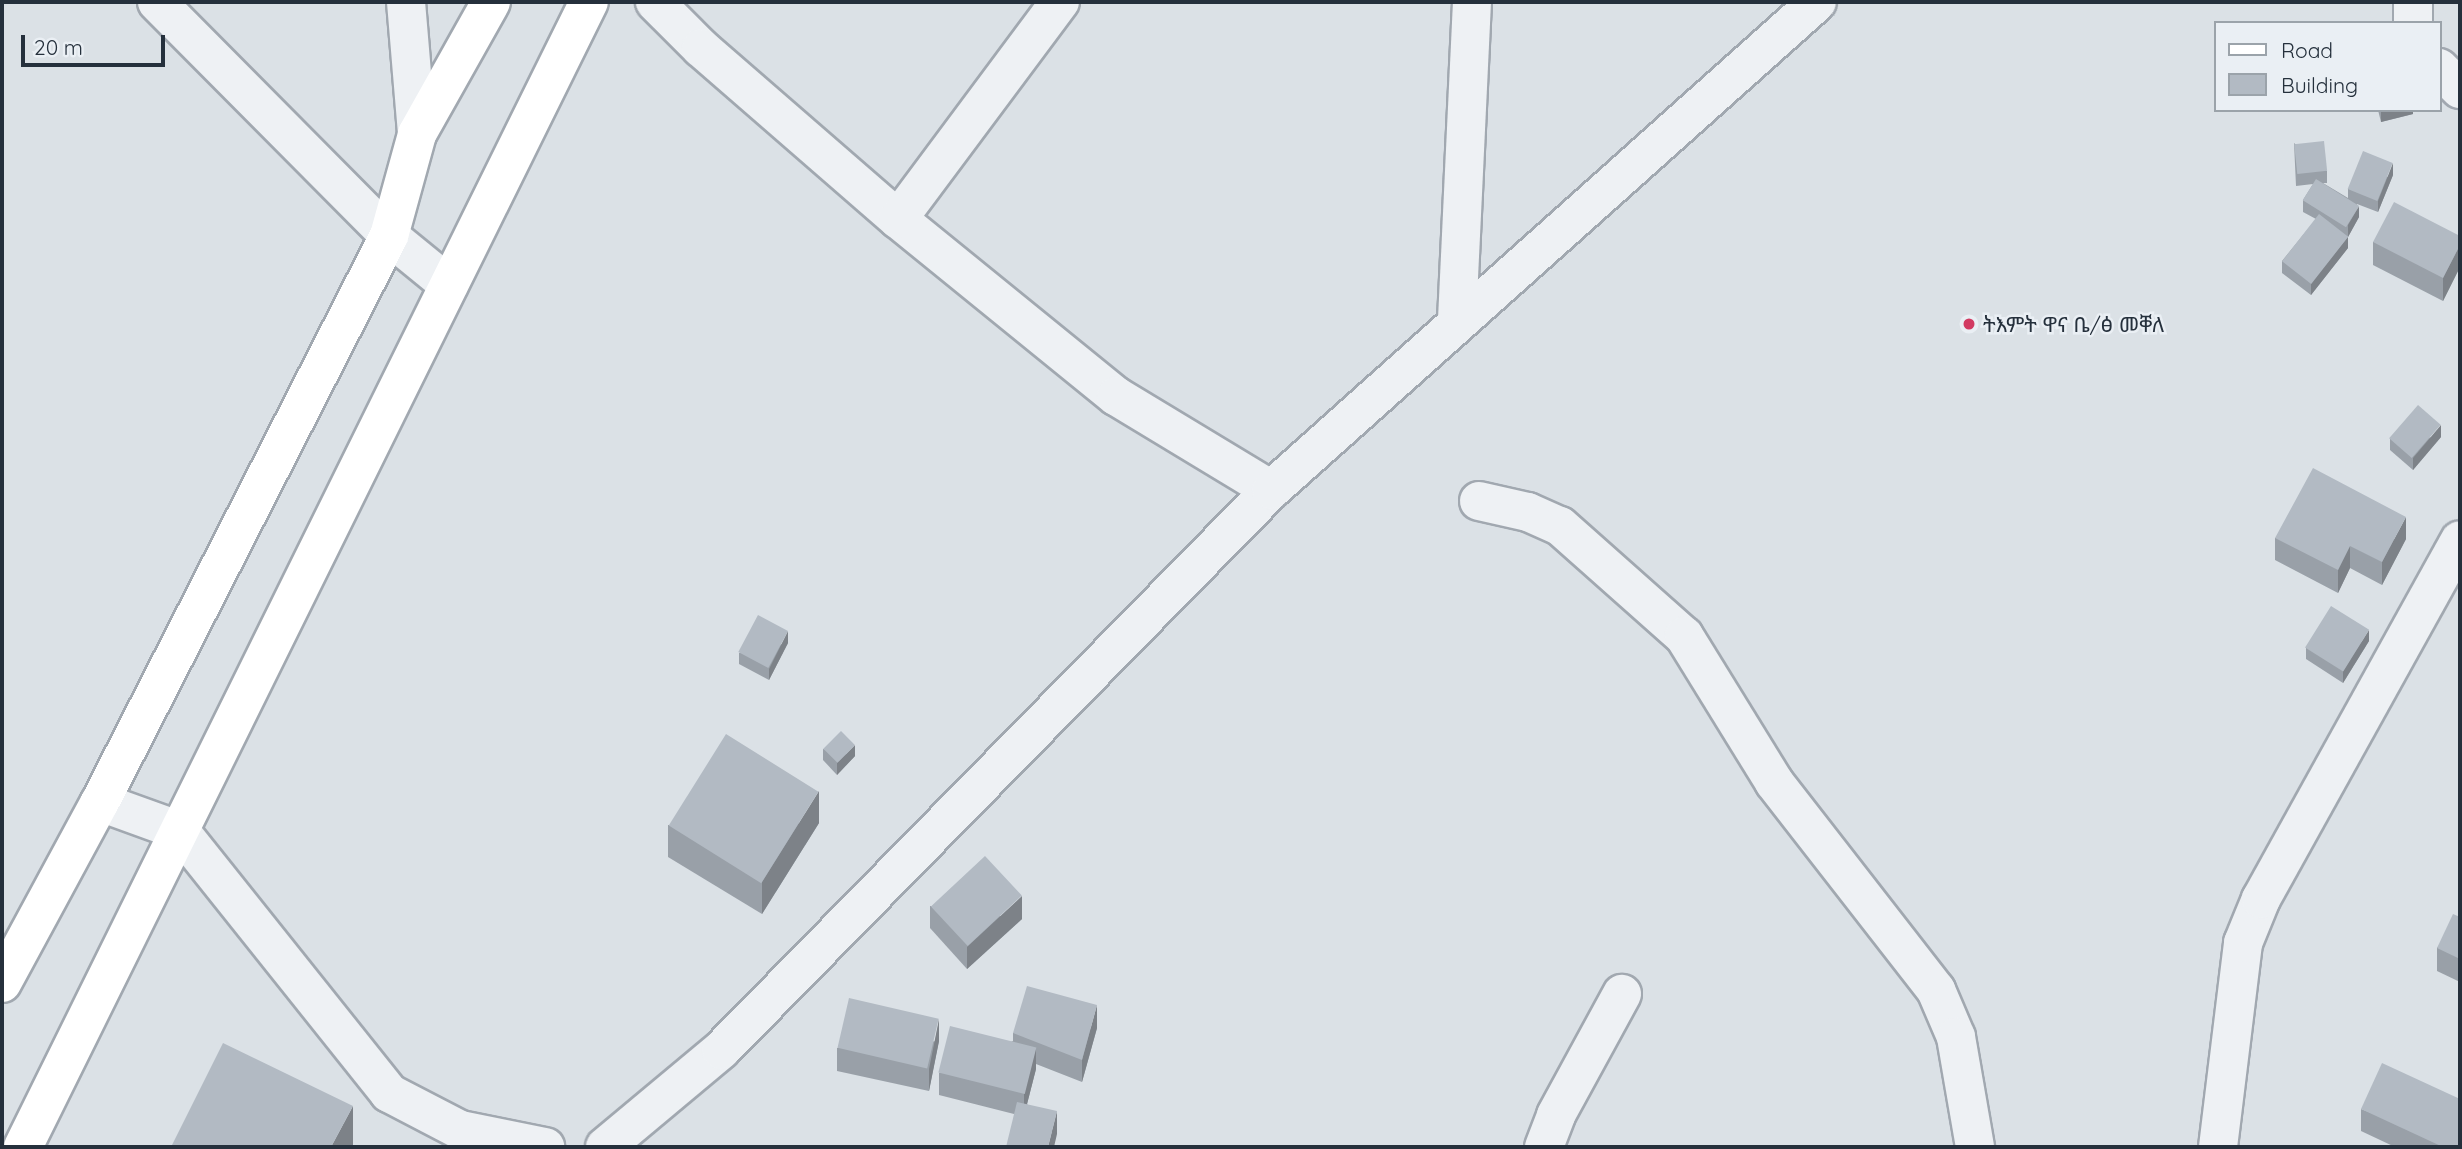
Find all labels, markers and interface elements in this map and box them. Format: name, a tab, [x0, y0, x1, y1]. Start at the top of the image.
scale bar	[24, 21, 168, 65]
legend	[2214, 21, 2441, 112]
text: 20 m	[34, 34, 83, 60]
text: Road	[2281, 37, 2333, 63]
text: Building	[2281, 72, 2358, 98]
place label: ትእምት ዋና ቤ/ፅ መቐለ	[1983, 311, 2164, 337]
marker: ትእምት ዋና ቤ/ፅ መቐለ	[1961, 316, 1977, 332]

